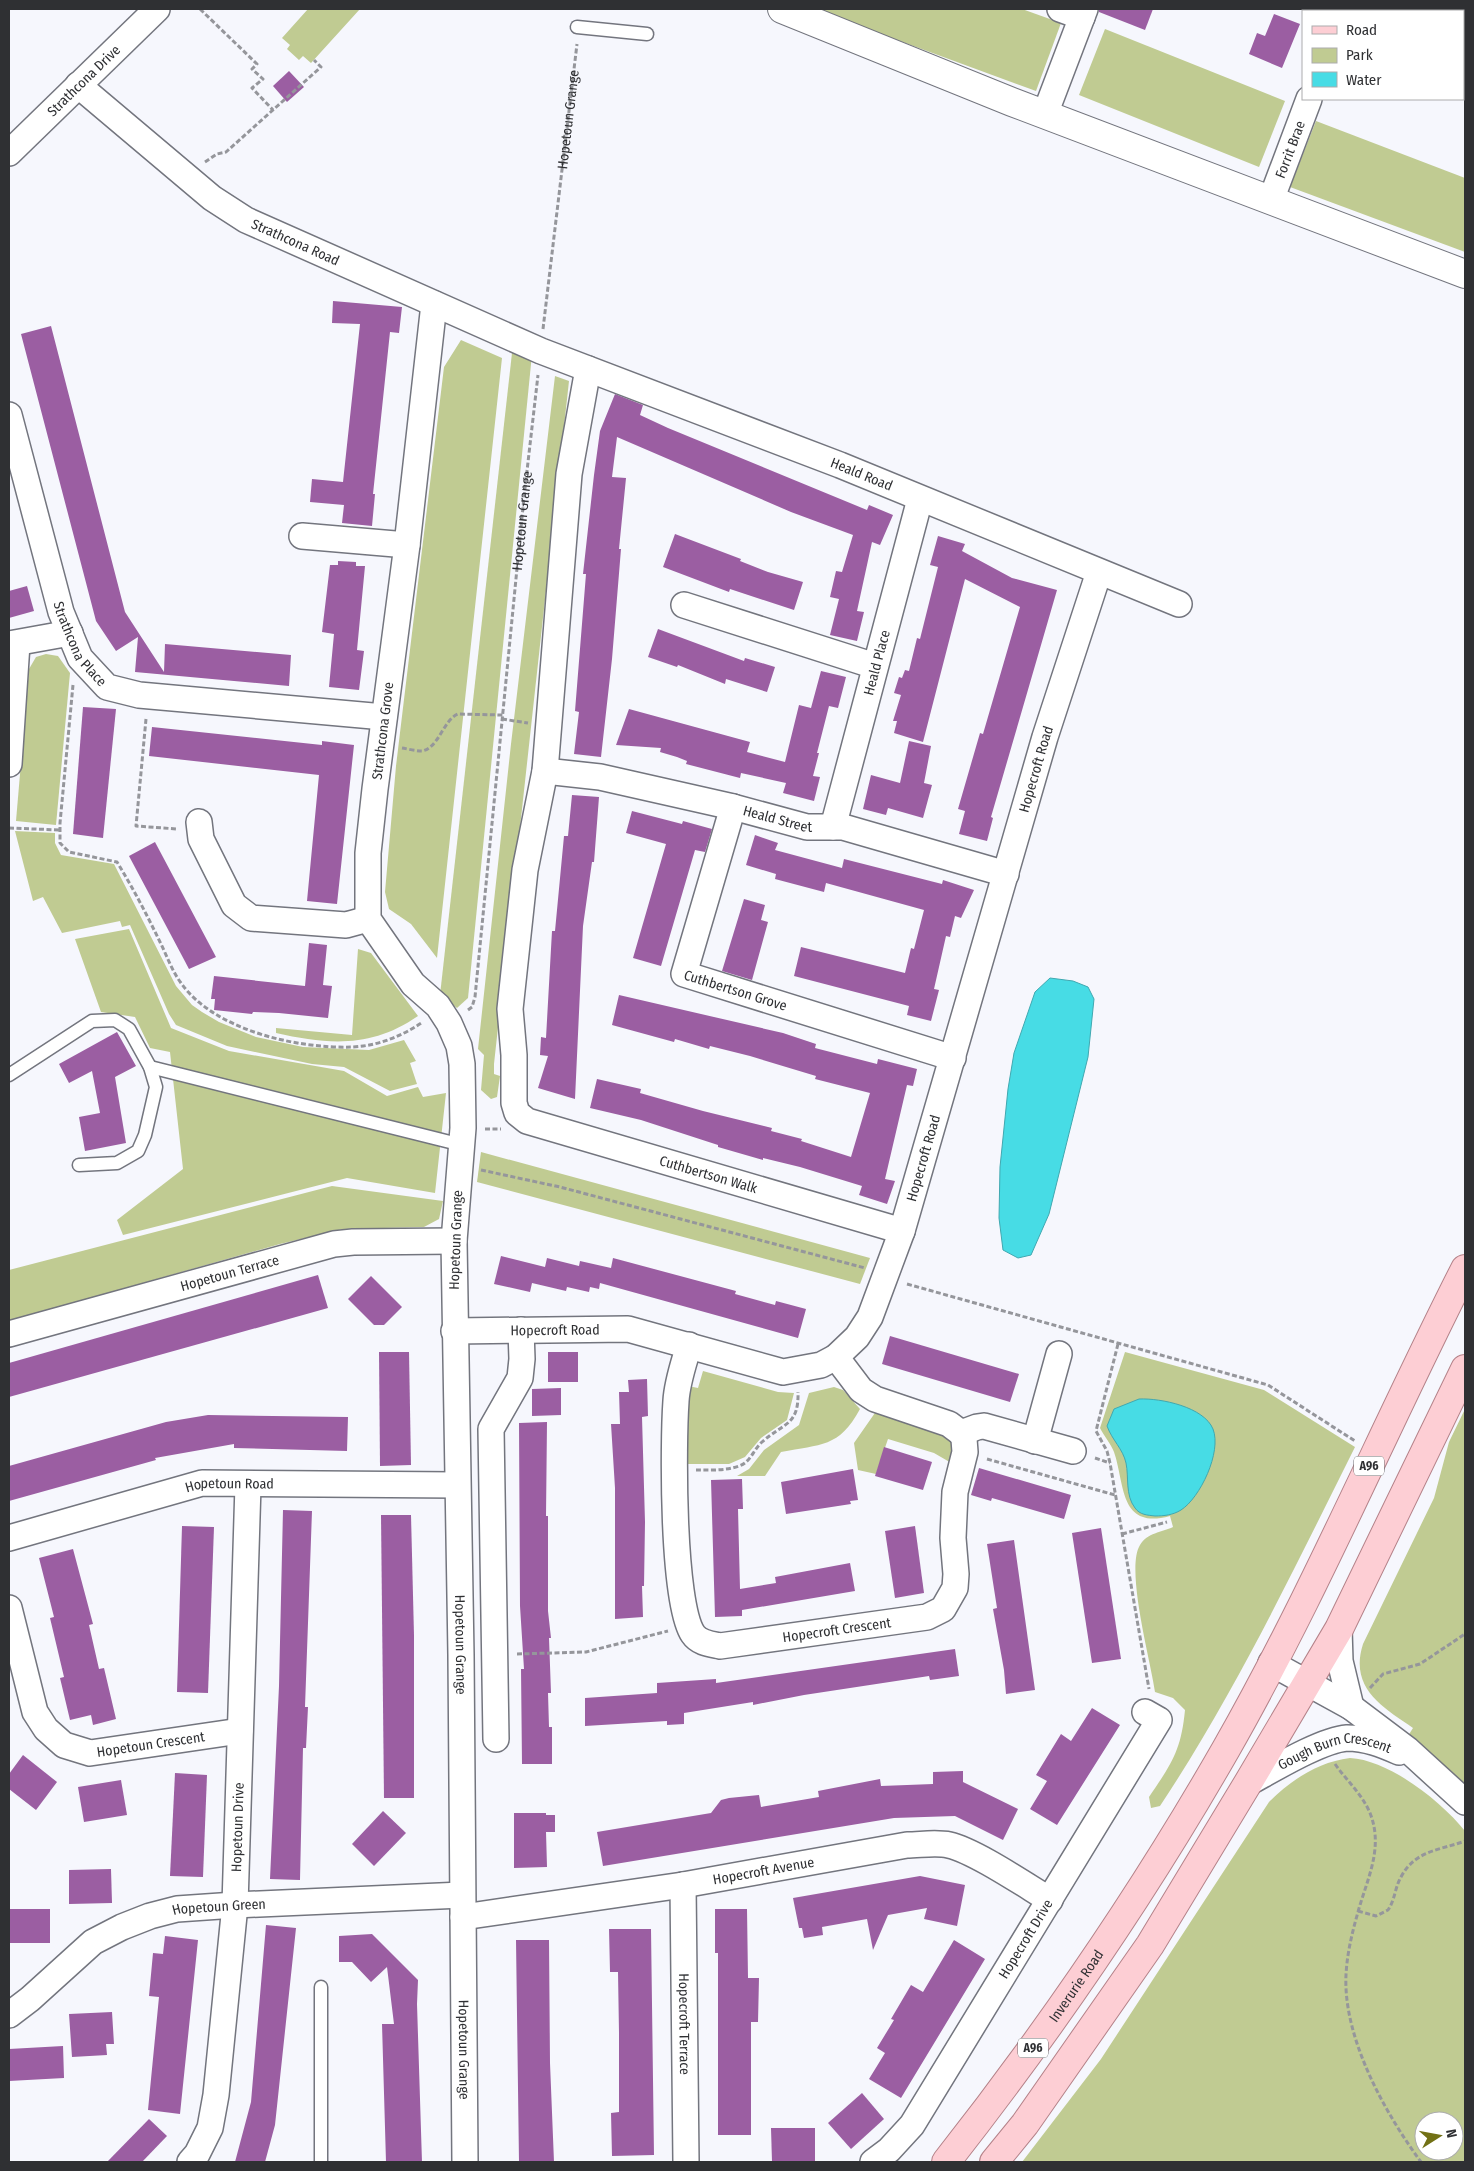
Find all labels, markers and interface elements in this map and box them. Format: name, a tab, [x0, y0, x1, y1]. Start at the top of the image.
legend	[1302, 10, 1464, 100]
text: Road	[1346, 21, 1377, 39]
street label: Strathcona Drive	[44, 41, 124, 120]
text: Park	[1346, 46, 1373, 64]
street label: Hopetoun Grange	[554, 69, 582, 170]
text: Water	[1346, 71, 1382, 89]
street label: Forrit Brae	[1271, 118, 1309, 181]
street label: Strathcona Road	[249, 215, 342, 269]
street label: Heald Road	[828, 454, 895, 494]
street label: Hopetoun Grange	[508, 470, 535, 571]
street label: Strathcona Place	[50, 600, 110, 690]
street label: Heald Place	[860, 628, 893, 697]
street label: Strathcona Grove	[369, 681, 397, 781]
street label: Hopecroft Road	[1015, 724, 1057, 814]
street label: Heald Street	[741, 802, 813, 836]
street label: Cuthbertson Grove	[682, 966, 789, 1014]
street label: Hopecroft Road	[903, 1113, 944, 1203]
street label: Cuthbertson Walk	[658, 1152, 760, 1197]
street label: Hopetoun Grange	[446, 1190, 466, 1290]
street label: Hopetoun Terrace	[179, 1251, 281, 1295]
street label: Hopecroft Road	[510, 1321, 600, 1339]
road number: A96	[1354, 1456, 1384, 1475]
street label: Hopetoun Road	[183, 1474, 274, 1496]
street label: Hopetoun Grange	[451, 1595, 470, 1695]
street label: Hopecroft Crescent	[781, 1614, 892, 1646]
street label: Hopetoun Crescent	[95, 1728, 206, 1760]
street label: Gough Burn Crescent	[1275, 1729, 1395, 1773]
street label: Hopetoun Drive	[228, 1782, 247, 1872]
street label: Hopecroft Avenue	[712, 1853, 815, 1888]
street label: Hopetoun Green	[170, 1895, 266, 1918]
street label: Hopecroft Drive	[995, 1896, 1056, 1982]
street label: Inverurie Road	[1045, 1947, 1107, 2025]
street label: Hopecroft Terrace	[675, 1973, 694, 2075]
street label: Hopetoun Grange	[455, 2000, 473, 2100]
road number: A96	[1018, 2039, 1048, 2058]
north arrow	[1414, 2111, 1464, 2161]
text: N	[1442, 2128, 1460, 2139]

